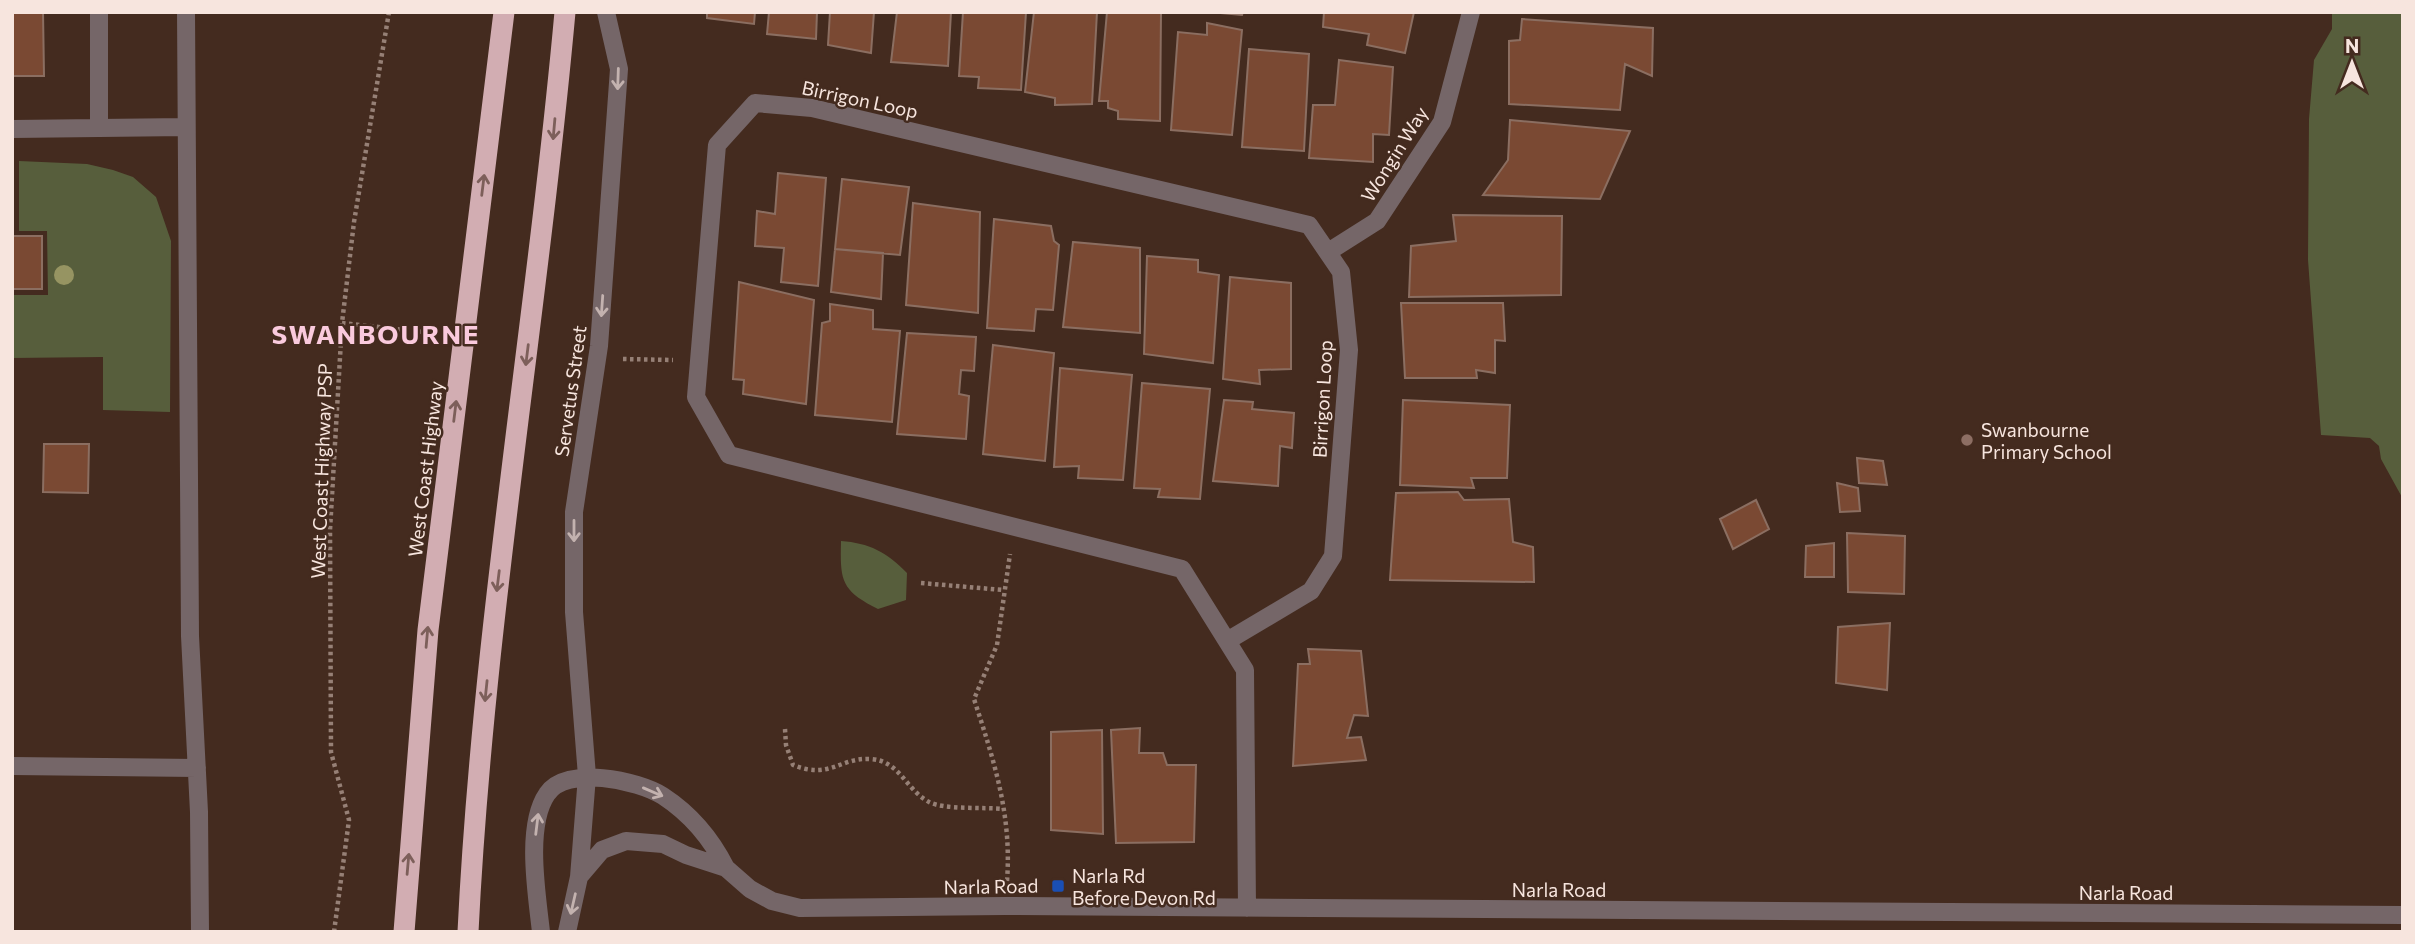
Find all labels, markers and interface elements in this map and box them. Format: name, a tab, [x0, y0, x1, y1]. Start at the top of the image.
north arrow	[2317, 28, 2387, 98]
text: N	[2345, 34, 2359, 57]
one-way arrow	[611, 67, 624, 90]
street label: Birrigon Loop	[800, 75, 920, 123]
street label: Wongin Way	[1356, 102, 1432, 206]
one-way arrow	[547, 117, 560, 140]
one-way arrow	[477, 175, 490, 197]
one-way arrow	[595, 294, 608, 317]
district label: SWANBOURNE	[272, 318, 480, 349]
street label: Servetus Street	[549, 324, 591, 458]
street label: Birrigon Loop	[1307, 339, 1337, 459]
one-way arrow	[520, 343, 533, 366]
street label: West Coast Highway PSP	[306, 363, 336, 579]
street label: West Coast Highway	[403, 380, 447, 558]
one-way arrow	[449, 400, 462, 423]
place label: Swanbourne Primary School	[1981, 418, 2112, 463]
marker: Swanbourne Primary School	[1959, 432, 1975, 448]
one-way arrow	[567, 520, 581, 543]
one-way arrow	[492, 569, 505, 591]
one-way arrow	[421, 626, 434, 649]
one-way arrow	[479, 679, 492, 702]
one-way arrow	[641, 787, 663, 800]
one-way arrow	[531, 813, 544, 836]
one-way arrow	[402, 853, 415, 875]
place label: Narla Rd Before Devon Rd	[1072, 864, 1216, 909]
street label: Narla Road	[943, 874, 1039, 898]
marker: Narla Rd Before Devon Rd	[1050, 878, 1066, 894]
street label: Narla Road	[1512, 878, 1606, 901]
street label: Narla Road	[2079, 881, 2173, 904]
one-way arrow	[566, 893, 579, 915]

